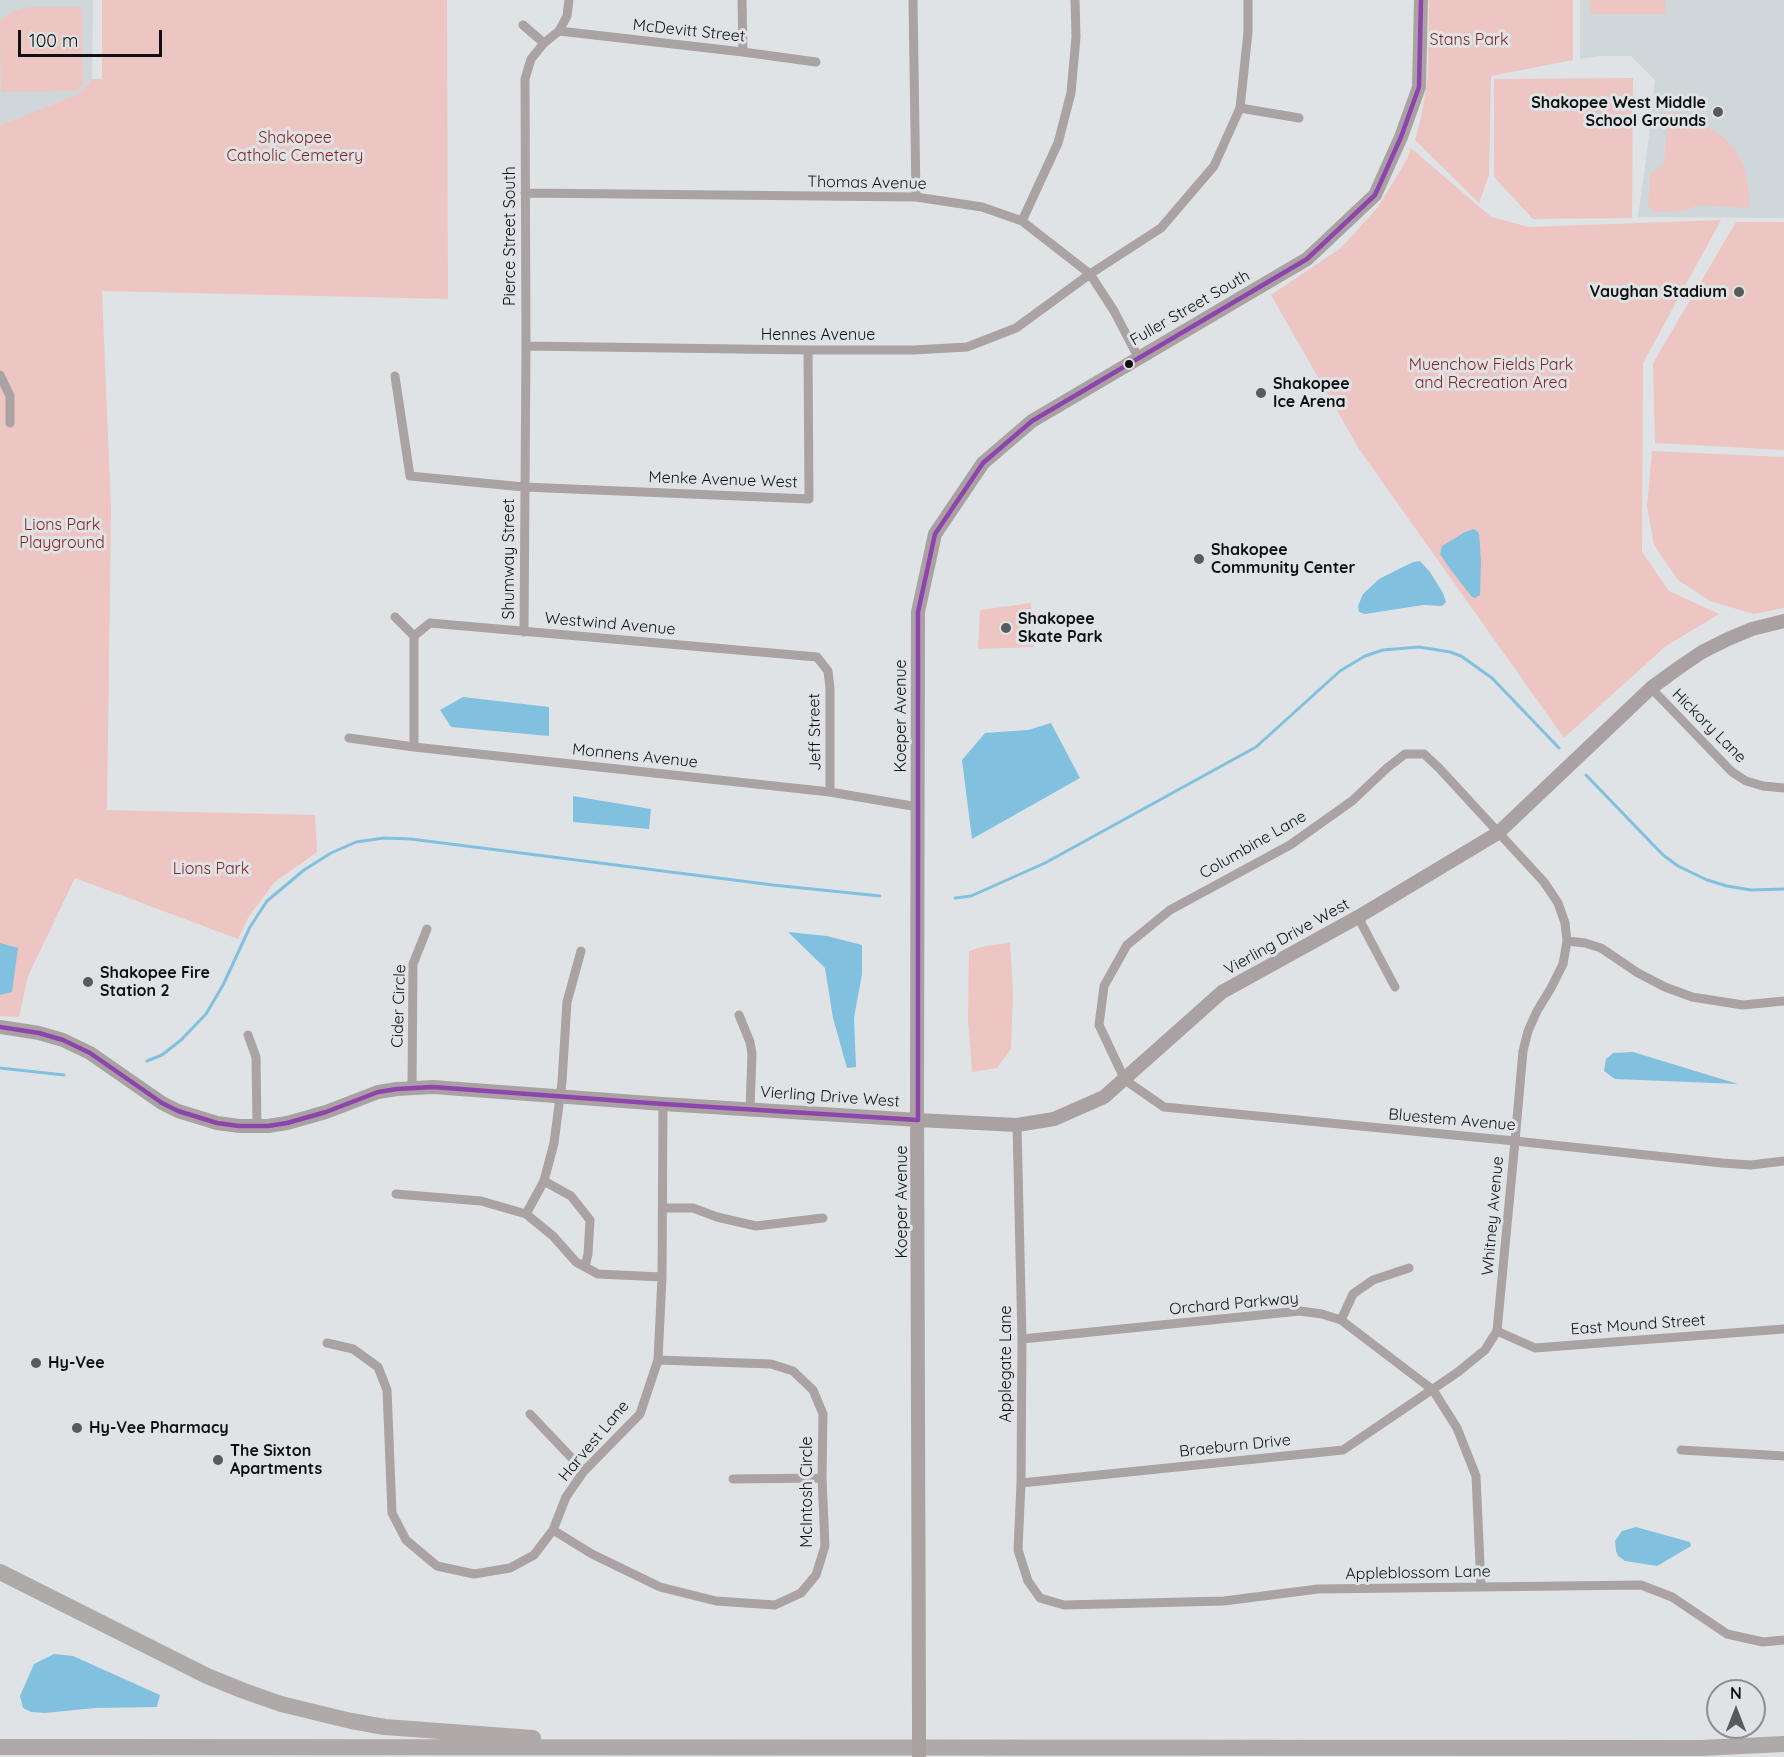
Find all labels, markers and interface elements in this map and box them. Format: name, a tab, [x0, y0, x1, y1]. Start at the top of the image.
street label: McDevitt Street	[632, 16, 746, 46]
scale bar	[21, 18, 165, 56]
text: 100 m	[29, 29, 78, 52]
park label: Stans Park	[1429, 30, 1509, 50]
place label: Shakopee West Middle School Grounds	[1531, 93, 1706, 131]
marker: Shakopee West Middle School Grounds	[1711, 105, 1725, 119]
park label: Shakopee Catholic Cemetery	[227, 128, 363, 166]
street label: Pierce Street South	[500, 166, 520, 306]
street label: Thomas Avenue	[807, 172, 927, 194]
street label: Fuller Street South	[1127, 266, 1253, 350]
place label: Vaughan Stadium	[1589, 282, 1727, 302]
marker: Vaughan Stadium	[1732, 285, 1746, 299]
street label: Hennes Avenue	[761, 325, 875, 345]
park label: Muenchow Fields Park and Recreation Area	[1409, 355, 1573, 393]
unlabelled marker	[1123, 358, 1135, 370]
place label: Shakopee Ice Arena	[1273, 374, 1350, 412]
marker: Shakopee Ice Arena	[1254, 386, 1268, 400]
street label: Menke Avenue West	[648, 468, 798, 492]
street label: Shumway Street	[499, 499, 519, 619]
park label: Lions Park Playground	[19, 515, 105, 553]
place label: Shakopee Community Center	[1211, 540, 1355, 578]
marker: Shakopee Community Center	[1192, 552, 1206, 566]
street label: Westwind Avenue	[544, 609, 676, 639]
place label: Shakopee Skate Park	[1018, 609, 1103, 647]
marker: Shakopee Skate Park	[999, 621, 1013, 635]
street label: Koeper Avenue	[891, 659, 911, 773]
street label: Hickory Lane	[1668, 685, 1750, 767]
street label: Jeff Street	[805, 693, 825, 771]
street label: Monnens Avenue	[571, 740, 699, 772]
street label: Columbine Lane	[1196, 807, 1310, 883]
park label: Lions Park	[173, 859, 249, 879]
street label: Vierling Drive West	[1221, 895, 1353, 979]
place label: Shakopee Fire Station 2	[100, 963, 210, 1001]
street label: Cider Circle	[388, 964, 410, 1048]
marker: Shakopee Fire Station 2	[81, 975, 95, 989]
street label: Vierling Drive West	[759, 1083, 901, 1111]
street label: Bluestem Avenue	[1388, 1105, 1516, 1135]
street label: Koeper Avenue	[892, 1145, 912, 1259]
street label: Whitney Avenue	[1478, 1156, 1508, 1276]
street label: Orchard Parkway	[1169, 1289, 1299, 1319]
street label: Applegate Lane	[996, 1305, 1016, 1423]
street label: East Mound Street	[1570, 1311, 1706, 1339]
place label: Hy-Vee	[48, 1353, 105, 1373]
marker: Hy-Vee	[29, 1356, 43, 1370]
street label: Harvest Lane	[555, 1397, 633, 1485]
place label: Hy-Vee Pharmacy	[89, 1418, 229, 1438]
marker: Hy-Vee Pharmacy	[70, 1421, 84, 1435]
street label: Braeburn Drive	[1178, 1431, 1292, 1461]
street label: McIntosh Circle	[797, 1436, 817, 1548]
place label: The Sixton Apartments	[230, 1441, 322, 1479]
marker: The Sixton Apartments	[211, 1453, 225, 1467]
street label: Appleblossom Lane	[1345, 1562, 1491, 1584]
north arrow	[1706, 1679, 1766, 1739]
text: N	[1730, 1683, 1742, 1703]

